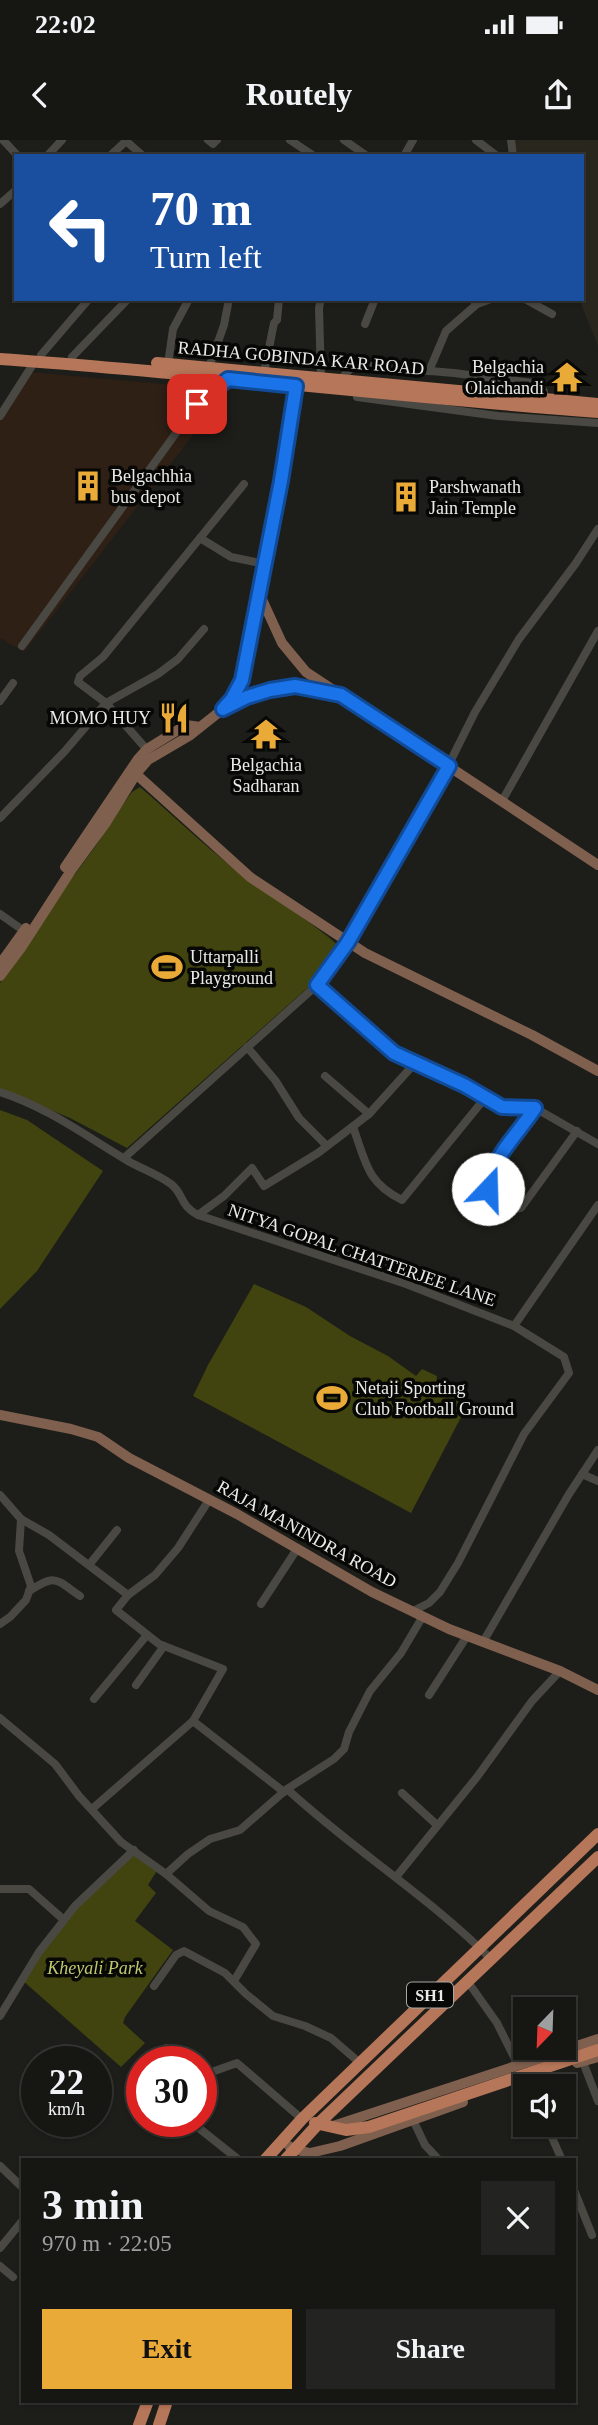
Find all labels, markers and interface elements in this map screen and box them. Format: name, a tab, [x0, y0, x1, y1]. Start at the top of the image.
text: 22:02	[35, 10, 96, 39]
icon: back	[21, 76, 59, 114]
text: Routely	[246, 76, 352, 112]
icon: share	[539, 76, 577, 114]
text: 70 m	[150, 181, 252, 236]
icon: left	[35, 182, 126, 273]
text: Turn left	[150, 239, 262, 275]
street label: RADHA GOBINDA KAR ROAD	[177, 337, 425, 379]
place label: Belgachia Olaichandi	[465, 357, 544, 398]
temple icon: Belgachia Olaichandi	[550, 360, 584, 394]
pin	[167, 374, 227, 434]
icon: arrive	[178, 385, 216, 423]
place label: Belgachhia bus depot	[111, 466, 192, 507]
building icon: Belgachhia bus depot	[71, 469, 105, 503]
place label: Parshwanath Jain Temple	[429, 477, 521, 518]
building icon: Parshwanath Jain Temple	[389, 480, 423, 514]
restaurant icon: MOMO HUY	[157, 701, 191, 735]
place label: MOMO HUY	[49, 708, 151, 728]
temple icon: Belgachia Sadharan	[249, 717, 283, 751]
place label: Belgachia Sadharan	[230, 755, 302, 796]
place label: Uttarpalli Playground	[190, 947, 273, 988]
sports icon: Uttarpalli Playground	[150, 950, 184, 984]
position arrow	[451, 1152, 525, 1226]
street label: NITYA GOPAL CHATTERJEE LANE	[225, 1200, 499, 1310]
place label: Netaji Sporting Club Football Ground	[355, 1378, 514, 1419]
sports icon: Netaji Sporting Club Football Ground	[315, 1381, 349, 1415]
street label: RAJA MANINDRA ROAD	[214, 1476, 400, 1592]
park label: Kheyali Park	[46, 1958, 144, 1978]
road number: SH1	[407, 1982, 453, 2008]
north arrow	[513, 1997, 576, 2060]
map controls	[513, 1997, 576, 2137]
speed limit sign: 30	[126, 2046, 217, 2137]
text: 22	[49, 2063, 84, 2102]
button: sound	[513, 2074, 576, 2137]
text: km/h	[48, 2099, 85, 2119]
button: close	[481, 2181, 555, 2255]
text: 3 min	[42, 2182, 144, 2228]
text: 970 m · 22:05	[42, 2231, 172, 2256]
button: Exit	[42, 2309, 292, 2389]
button: Share	[306, 2309, 555, 2389]

